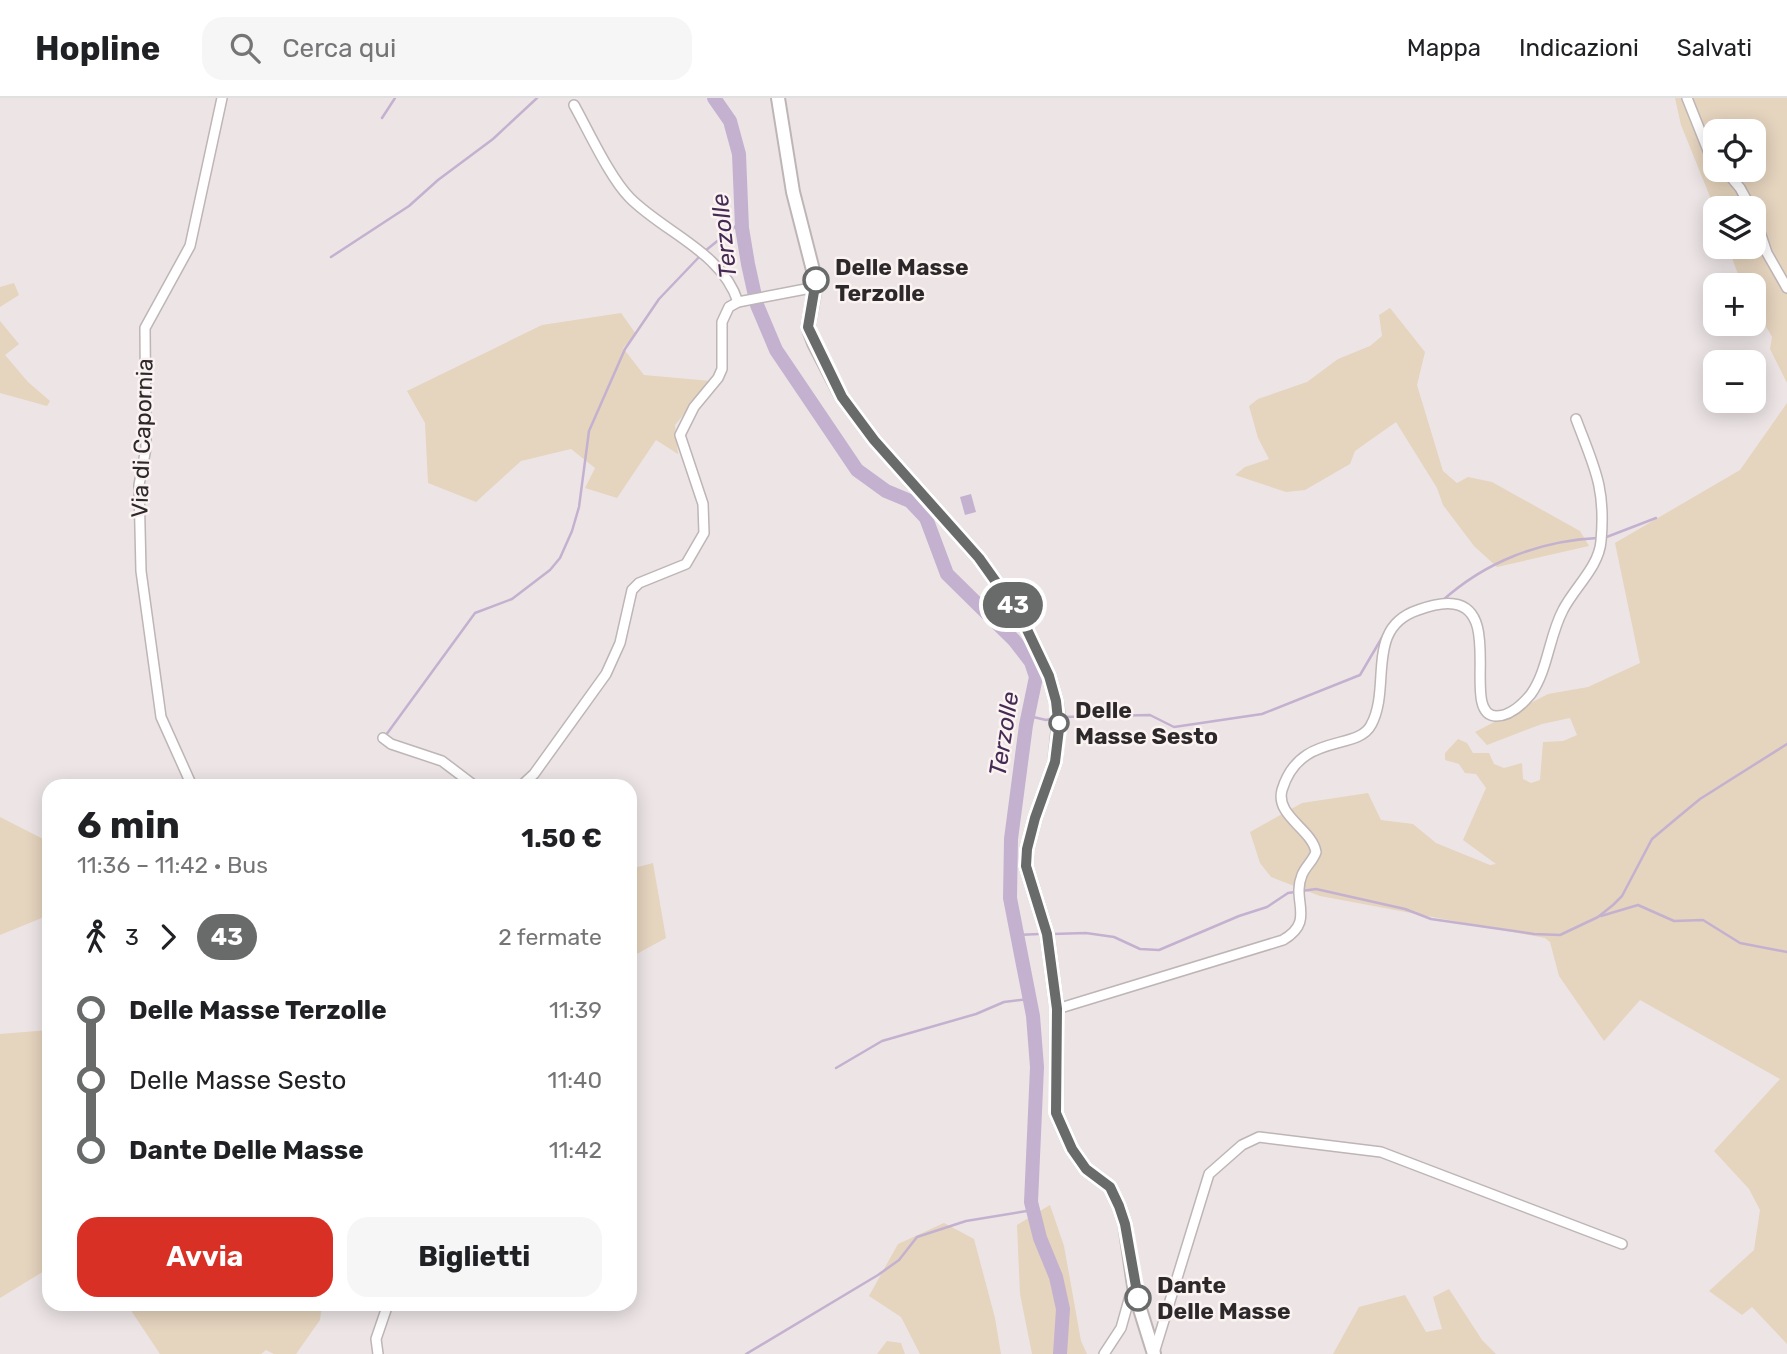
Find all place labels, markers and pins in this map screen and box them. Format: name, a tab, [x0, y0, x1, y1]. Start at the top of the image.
place label: Delle Masse Terzolle	[835, 253, 969, 307]
marker: Delle Masse Terzolle	[803, 267, 829, 293]
place label: Delle Masse Sesto	[1075, 696, 1218, 750]
marker: Delle Masse Sesto	[1049, 713, 1069, 733]
place label: Dante Delle Masse	[1157, 1271, 1291, 1325]
marker: Dante Delle Masse	[1125, 1285, 1151, 1311]

